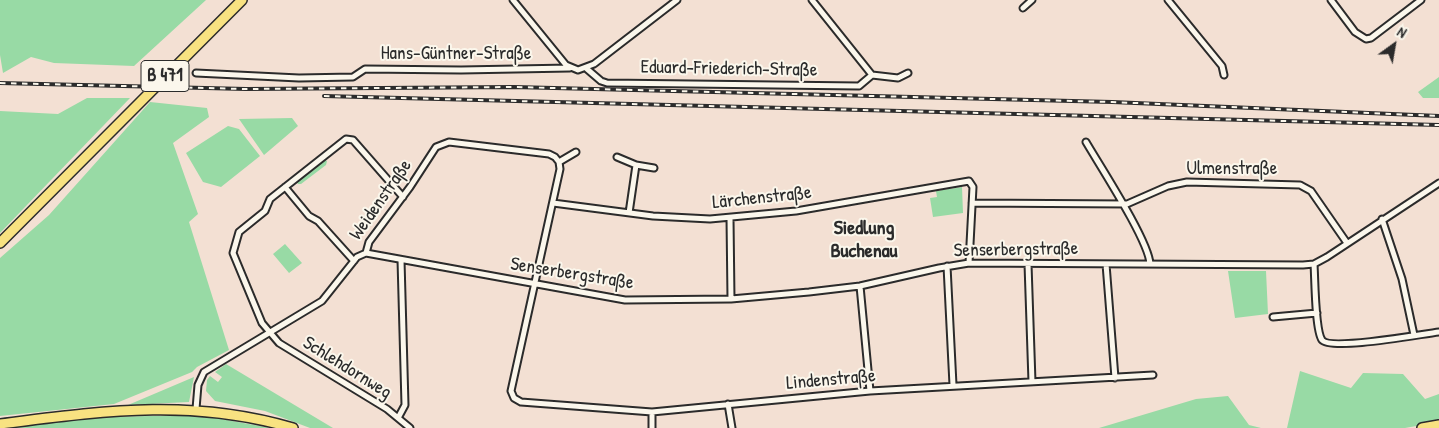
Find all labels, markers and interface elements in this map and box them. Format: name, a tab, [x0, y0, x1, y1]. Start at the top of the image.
north arrow	[1369, 20, 1419, 70]
text: N	[1394, 22, 1410, 42]
street label: Hans-Güntner-Straße	[381, 43, 531, 65]
street label: Eduard-Friederich-Straße	[640, 56, 818, 82]
road number: B 471	[141, 60, 189, 92]
street label: Weidenstraße	[345, 155, 417, 245]
street label: Ulmenstraße	[1187, 158, 1277, 180]
street label: Lärchenstraße	[711, 181, 813, 215]
district label: Siedlung Buchenau	[830, 217, 898, 264]
street label: Senserbergstraße	[954, 238, 1078, 262]
street label: Senserbergstraße	[509, 253, 635, 295]
street label: Schlehdornweg	[298, 332, 396, 404]
street label: Lindenstraße	[785, 365, 877, 395]

